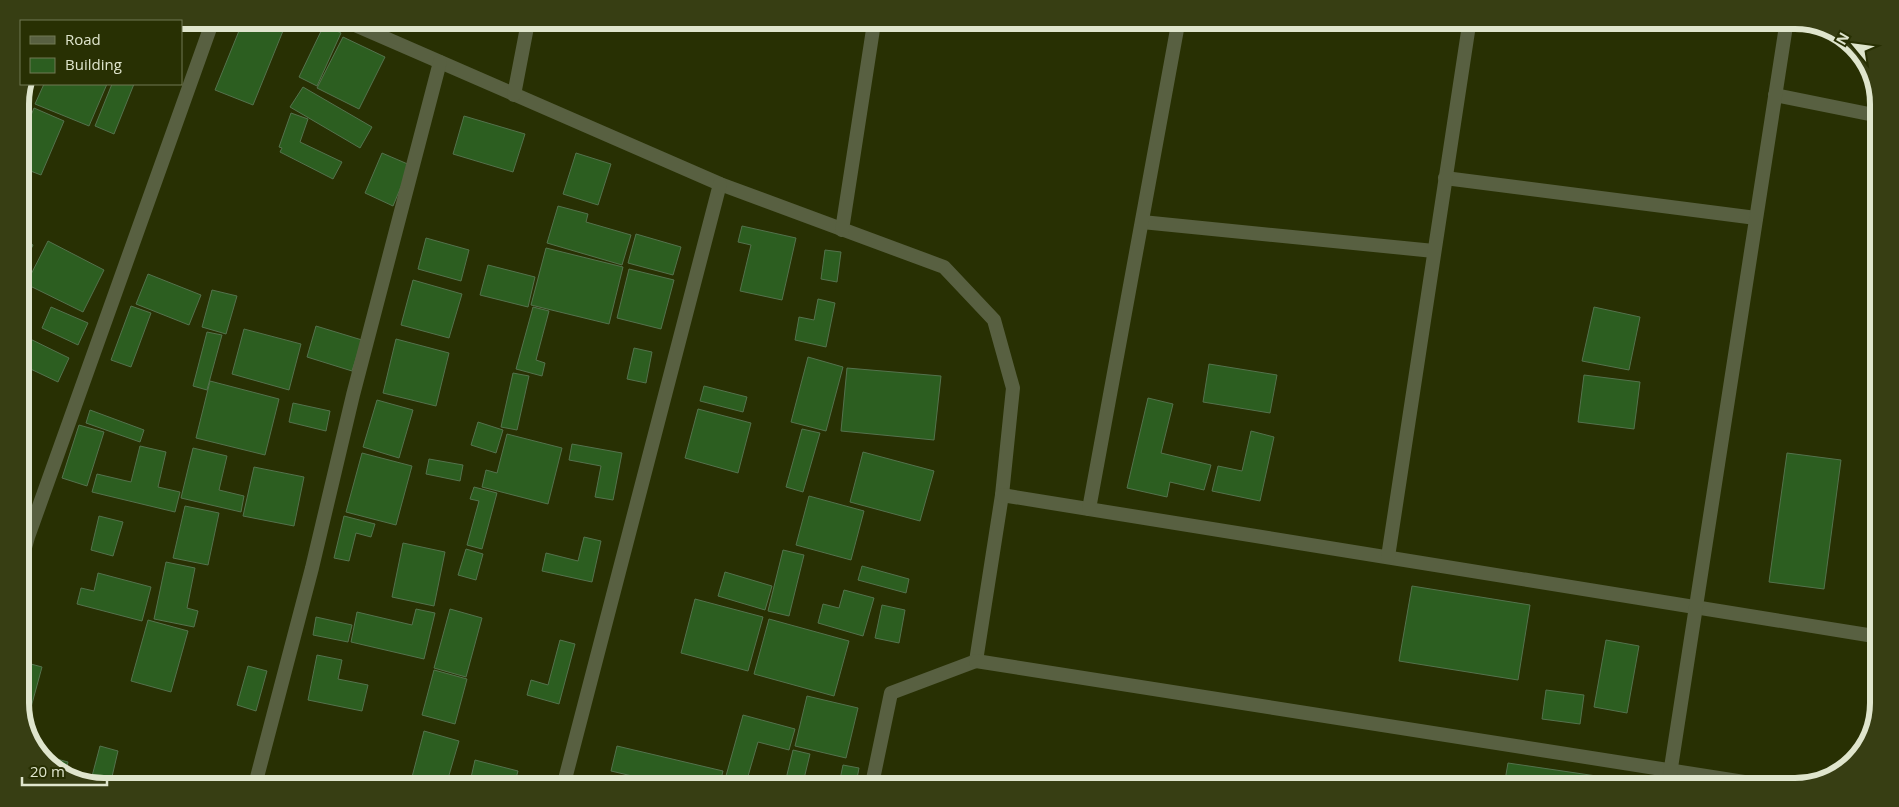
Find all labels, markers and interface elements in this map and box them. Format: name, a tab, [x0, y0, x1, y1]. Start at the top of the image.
legend	[20, 20, 182, 85]
north arrow	[1829, 20, 1879, 70]
text: Road	[65, 29, 101, 49]
text: N	[1831, 29, 1853, 48]
text: Building	[65, 54, 122, 74]
scale bar	[22, 754, 108, 786]
text: 20 m	[30, 761, 65, 781]

